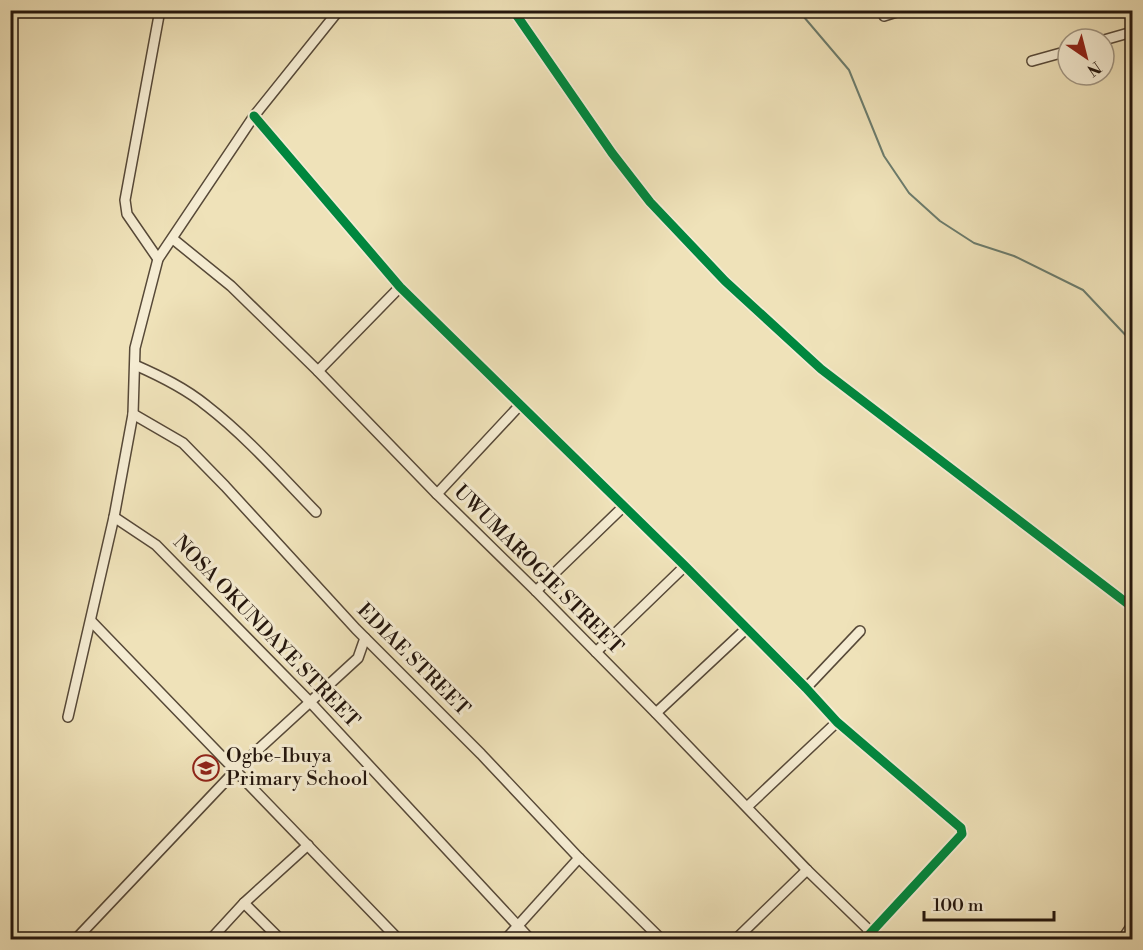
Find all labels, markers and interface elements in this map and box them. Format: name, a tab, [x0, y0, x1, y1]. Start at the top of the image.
north arrow	[1056, 27, 1116, 87]
text: N	[1083, 57, 1105, 80]
street label: UWUMAROGIE STREET	[448, 480, 628, 660]
street label: NOSA OKUNDAYE STREET	[167, 531, 365, 733]
street label: EDIAE STREET	[351, 598, 475, 722]
place label: Ogbe-Ibuya Primary School	[226, 744, 368, 792]
school or university icon: Ogbe-Ibuya Primary School	[191, 753, 221, 783]
scale bar	[924, 884, 1054, 922]
text: 100 m	[933, 894, 984, 917]

